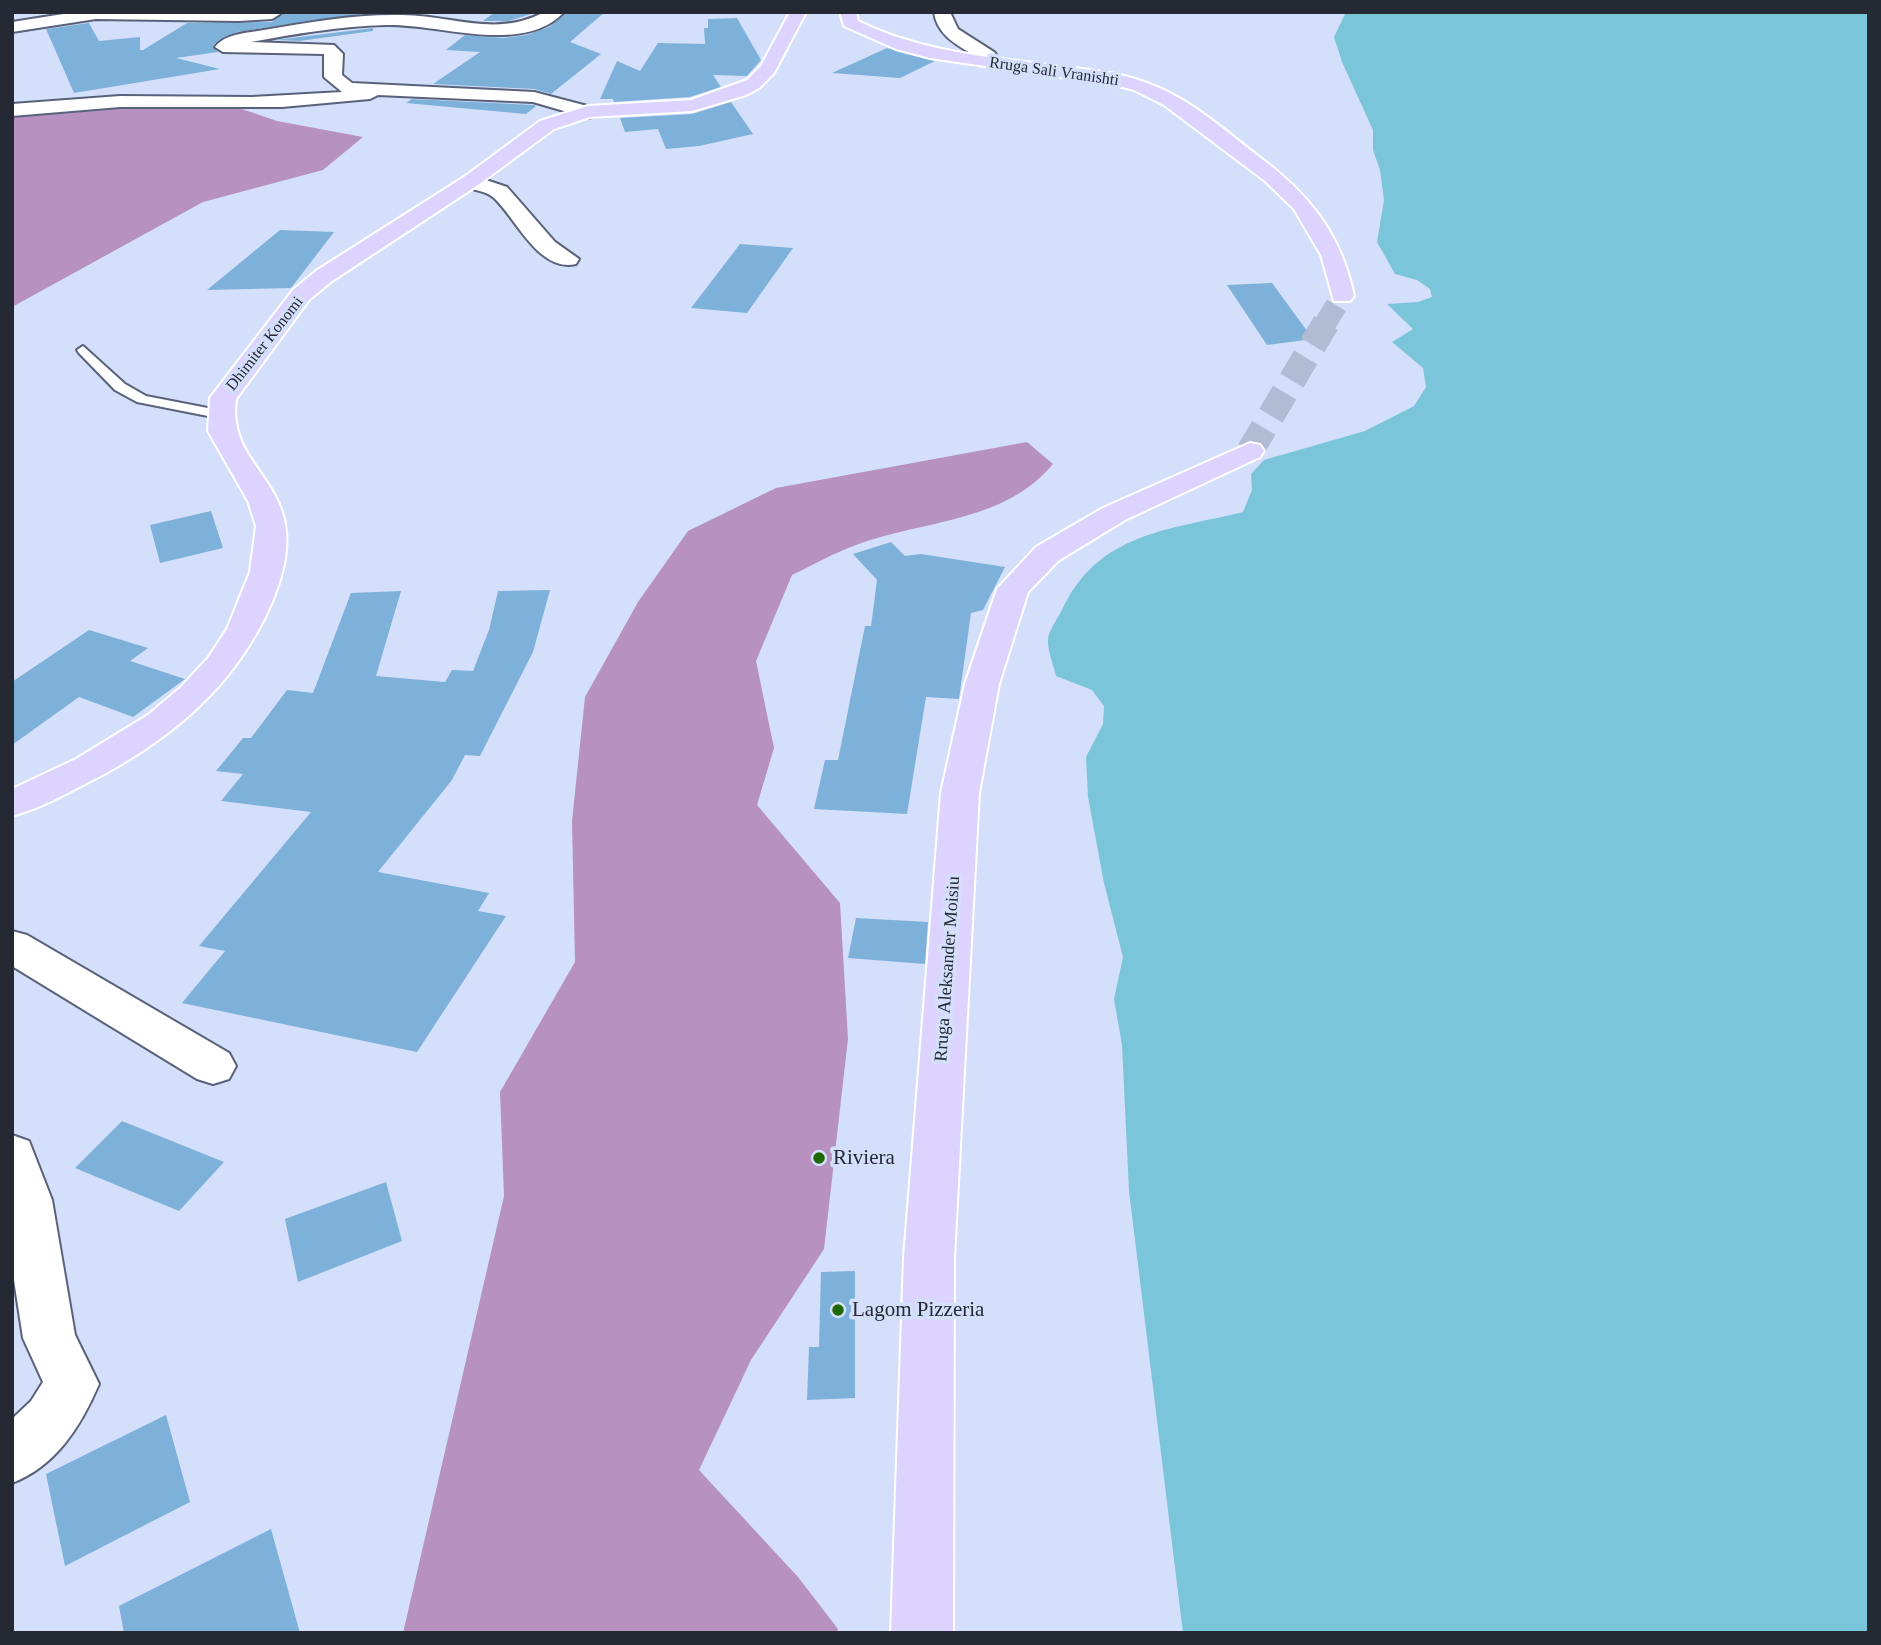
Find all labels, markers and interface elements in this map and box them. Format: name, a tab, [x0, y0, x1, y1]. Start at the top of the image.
street label: Rruga Sali Vranishti	[988, 53, 1120, 91]
street label: Dhimiter Konomi	[222, 293, 308, 395]
street label: Rruga Aleksander Moisiu	[931, 875, 965, 1063]
place label: Riviera	[833, 1145, 895, 1171]
marker: Riviera	[811, 1150, 827, 1166]
place label: Lagom Pizzeria	[852, 1297, 984, 1323]
marker: Lagom Pizzeria	[830, 1302, 846, 1318]

